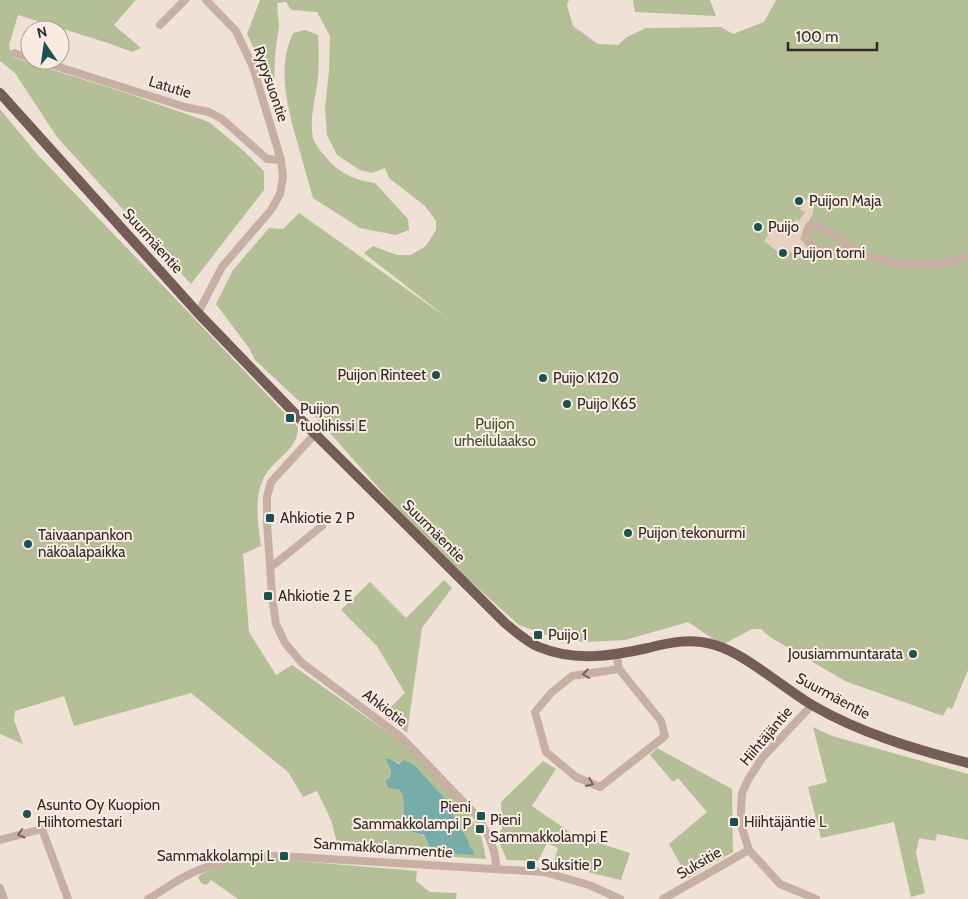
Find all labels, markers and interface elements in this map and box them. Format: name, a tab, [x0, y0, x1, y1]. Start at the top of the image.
north arrow	[20, 20, 70, 70]
scale bar	[788, 20, 877, 52]
text: N	[35, 22, 49, 42]
text: 100 m	[796, 28, 838, 46]
street label: Rypysuontie	[250, 44, 292, 124]
street label: Latutie	[147, 72, 194, 102]
place label: Puijon Maja	[809, 192, 882, 210]
marker: Puijon Maja	[793, 195, 805, 207]
street label: Suurmäentie	[119, 205, 187, 277]
place label: Puijo	[768, 218, 799, 236]
marker: Puijo	[752, 221, 764, 233]
place label: Puijon torni	[793, 244, 865, 262]
marker: Puijon torni	[777, 247, 789, 259]
place label: Puijon Rinteet	[337, 366, 426, 384]
marker: Puijon Rinteet	[430, 369, 442, 381]
place label: Puijo K120	[553, 369, 619, 387]
marker: Puijo K120	[537, 372, 549, 384]
place label: Puijo K65	[577, 395, 636, 413]
marker: Puijo K65	[561, 398, 573, 410]
place label: Puijon tuolihissi E	[300, 400, 366, 435]
marker: Puijon tuolihissi E	[284, 412, 296, 424]
park label: Puijon urheilulaakso	[454, 415, 536, 450]
street label: Suurmäentie	[399, 496, 469, 566]
place label: Ahkiotie 2 P	[280, 509, 355, 527]
marker: Ahkiotie 2 P	[264, 512, 276, 524]
place label: Puijon tekonurmi	[638, 524, 745, 542]
place label: Taivaanpankon näköalapaikka	[38, 526, 133, 561]
marker: Puijon tekonurmi	[622, 527, 634, 539]
marker: Taivaanpankon näköalapaikka	[22, 538, 34, 550]
place label: Ahkiotie 2 E	[278, 587, 352, 605]
marker: Ahkiotie 2 E	[262, 590, 274, 602]
place label: Puijo 1	[548, 626, 587, 644]
marker: Puijo 1	[532, 629, 544, 641]
place label: Jousiammuntarata	[787, 645, 904, 663]
marker: Jousiammuntarata	[907, 648, 919, 660]
one-way arrow	[582, 668, 590, 679]
street label: Suurmäentie	[793, 669, 873, 723]
street label: Ahkiotie	[359, 685, 411, 731]
street label: Hiihtäjäntie	[736, 703, 796, 769]
one-way arrow	[585, 777, 594, 788]
place label: Asunto Oy Kuopion Hiihtomestari	[37, 796, 160, 831]
place label: Pieni Sammakkolampi P	[353, 798, 471, 833]
marker: Asunto Oy Kuopion Hiihtomestari	[21, 808, 33, 820]
marker: Pieni Sammakkolampi P	[475, 810, 487, 822]
place label: Pieni Sammakkolampi E	[490, 811, 608, 846]
place label: Hiihtäjäntie L	[744, 813, 827, 831]
marker: Hiihtäjäntie L	[728, 816, 740, 828]
marker: Pieni Sammakkolampi E	[474, 823, 486, 835]
one-way arrow	[17, 829, 26, 839]
street label: Sammakkolammentie	[313, 834, 454, 862]
street label: Suksitie	[673, 843, 725, 883]
place label: Sammakkolampi L	[157, 847, 274, 865]
marker: Sammakkolampi L	[278, 850, 290, 862]
place label: Suksitie P	[541, 856, 602, 874]
marker: Suksitie P	[525, 859, 537, 871]

